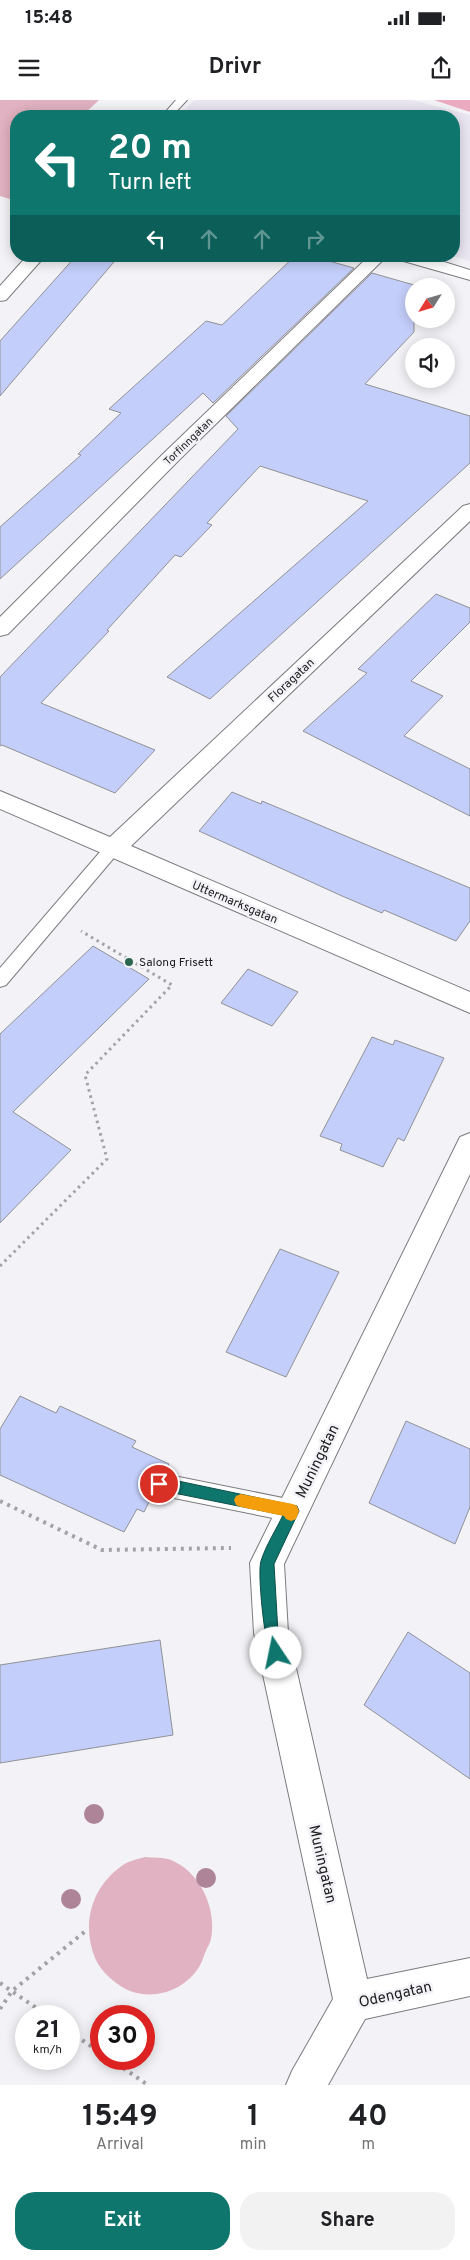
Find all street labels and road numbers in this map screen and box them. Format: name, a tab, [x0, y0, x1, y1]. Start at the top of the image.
street label: Torfinngatan	[161, 415, 216, 469]
street label: Floragatan	[265, 655, 318, 706]
street label: Uttermarksgatan	[189, 878, 280, 928]
street label: Muningatan	[292, 1422, 344, 1502]
street label: Muningatan	[303, 1823, 340, 1905]
street label: Odengatan	[357, 1978, 434, 2013]

